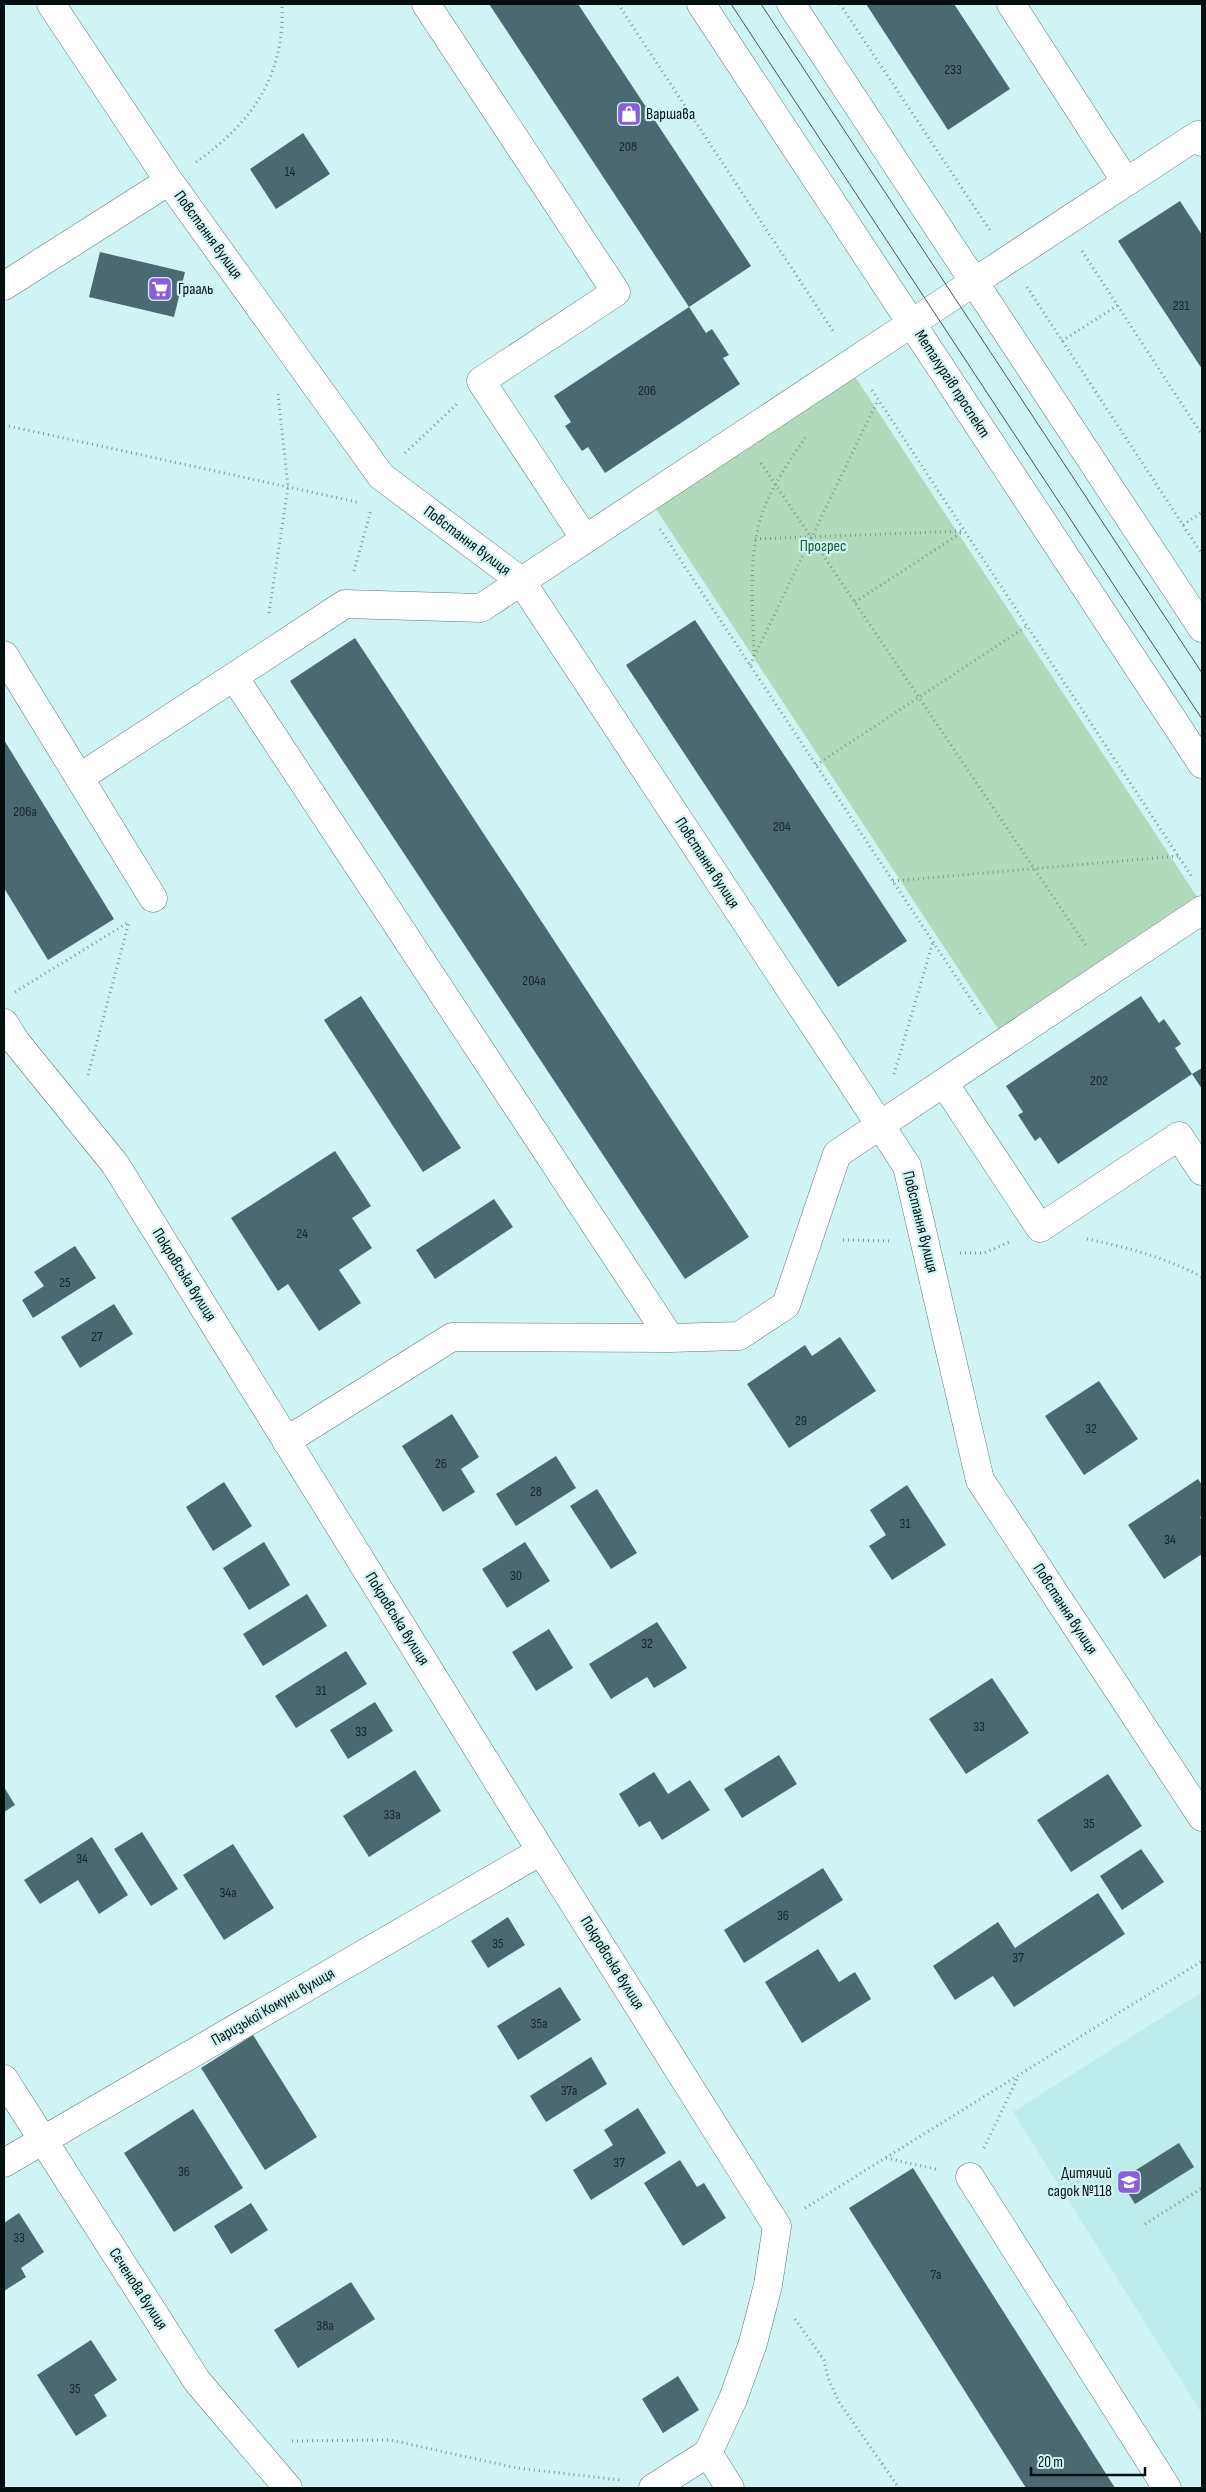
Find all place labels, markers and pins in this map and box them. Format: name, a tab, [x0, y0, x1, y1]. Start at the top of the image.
shop icon: Варшава	[616, 101, 642, 127]
place label: Варшава	[646, 105, 695, 124]
supermarket icon: Грааль	[147, 276, 173, 302]
place label: Грааль	[178, 280, 213, 299]
place label: Дитячий садок №118	[1048, 2164, 1112, 2201]
school or university icon: Дитячий садок №118	[1116, 2169, 1142, 2195]

